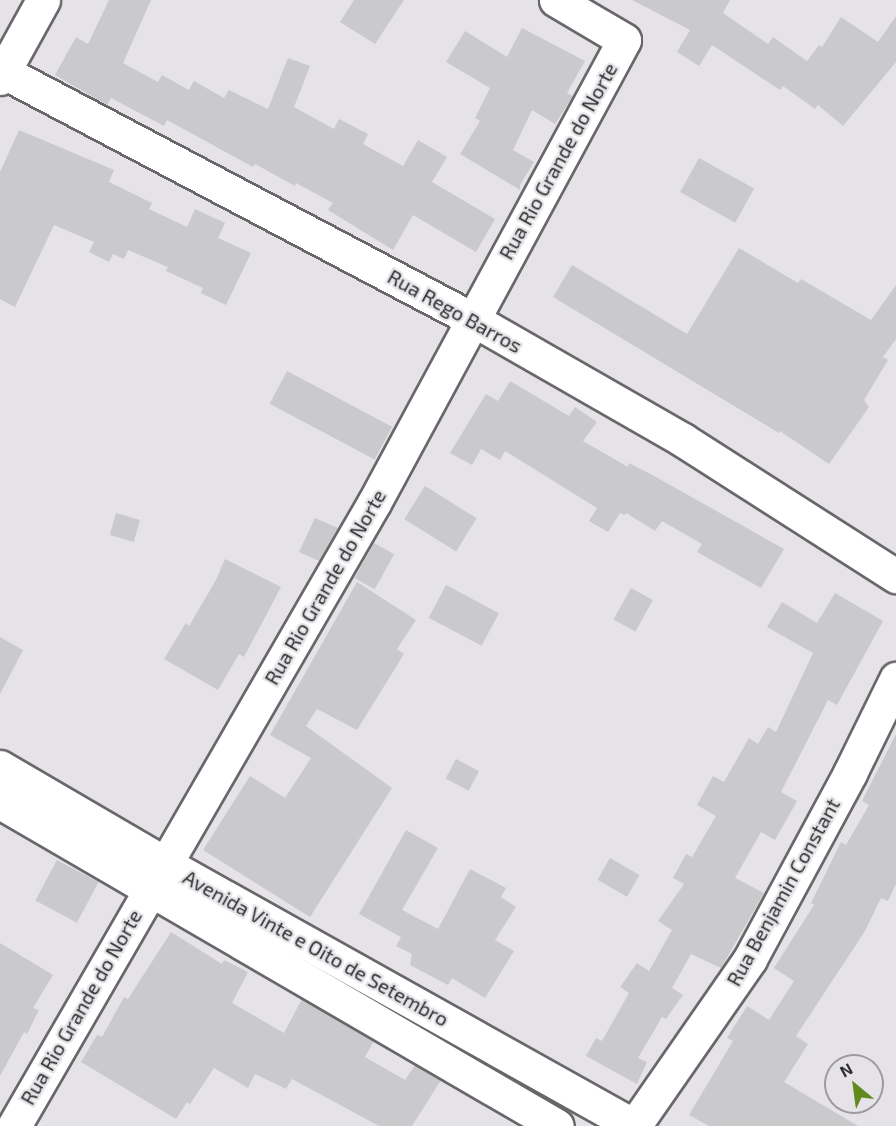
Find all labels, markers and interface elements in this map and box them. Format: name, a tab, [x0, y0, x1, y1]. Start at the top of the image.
street label: Rua Rio Grande do Norte	[494, 58, 622, 264]
street label: Rua Rego Barros	[384, 264, 526, 358]
street label: Rua Rio Grande do Norte	[259, 485, 391, 689]
street label: Rua Benjamin Constant	[721, 794, 845, 990]
street label: Avenida Vinte e Oito de Setembro	[179, 865, 453, 1031]
street label: Rua Rio Grande do Norte	[15, 905, 147, 1109]
north arrow	[824, 1054, 884, 1114]
text: N	[836, 1058, 856, 1081]

